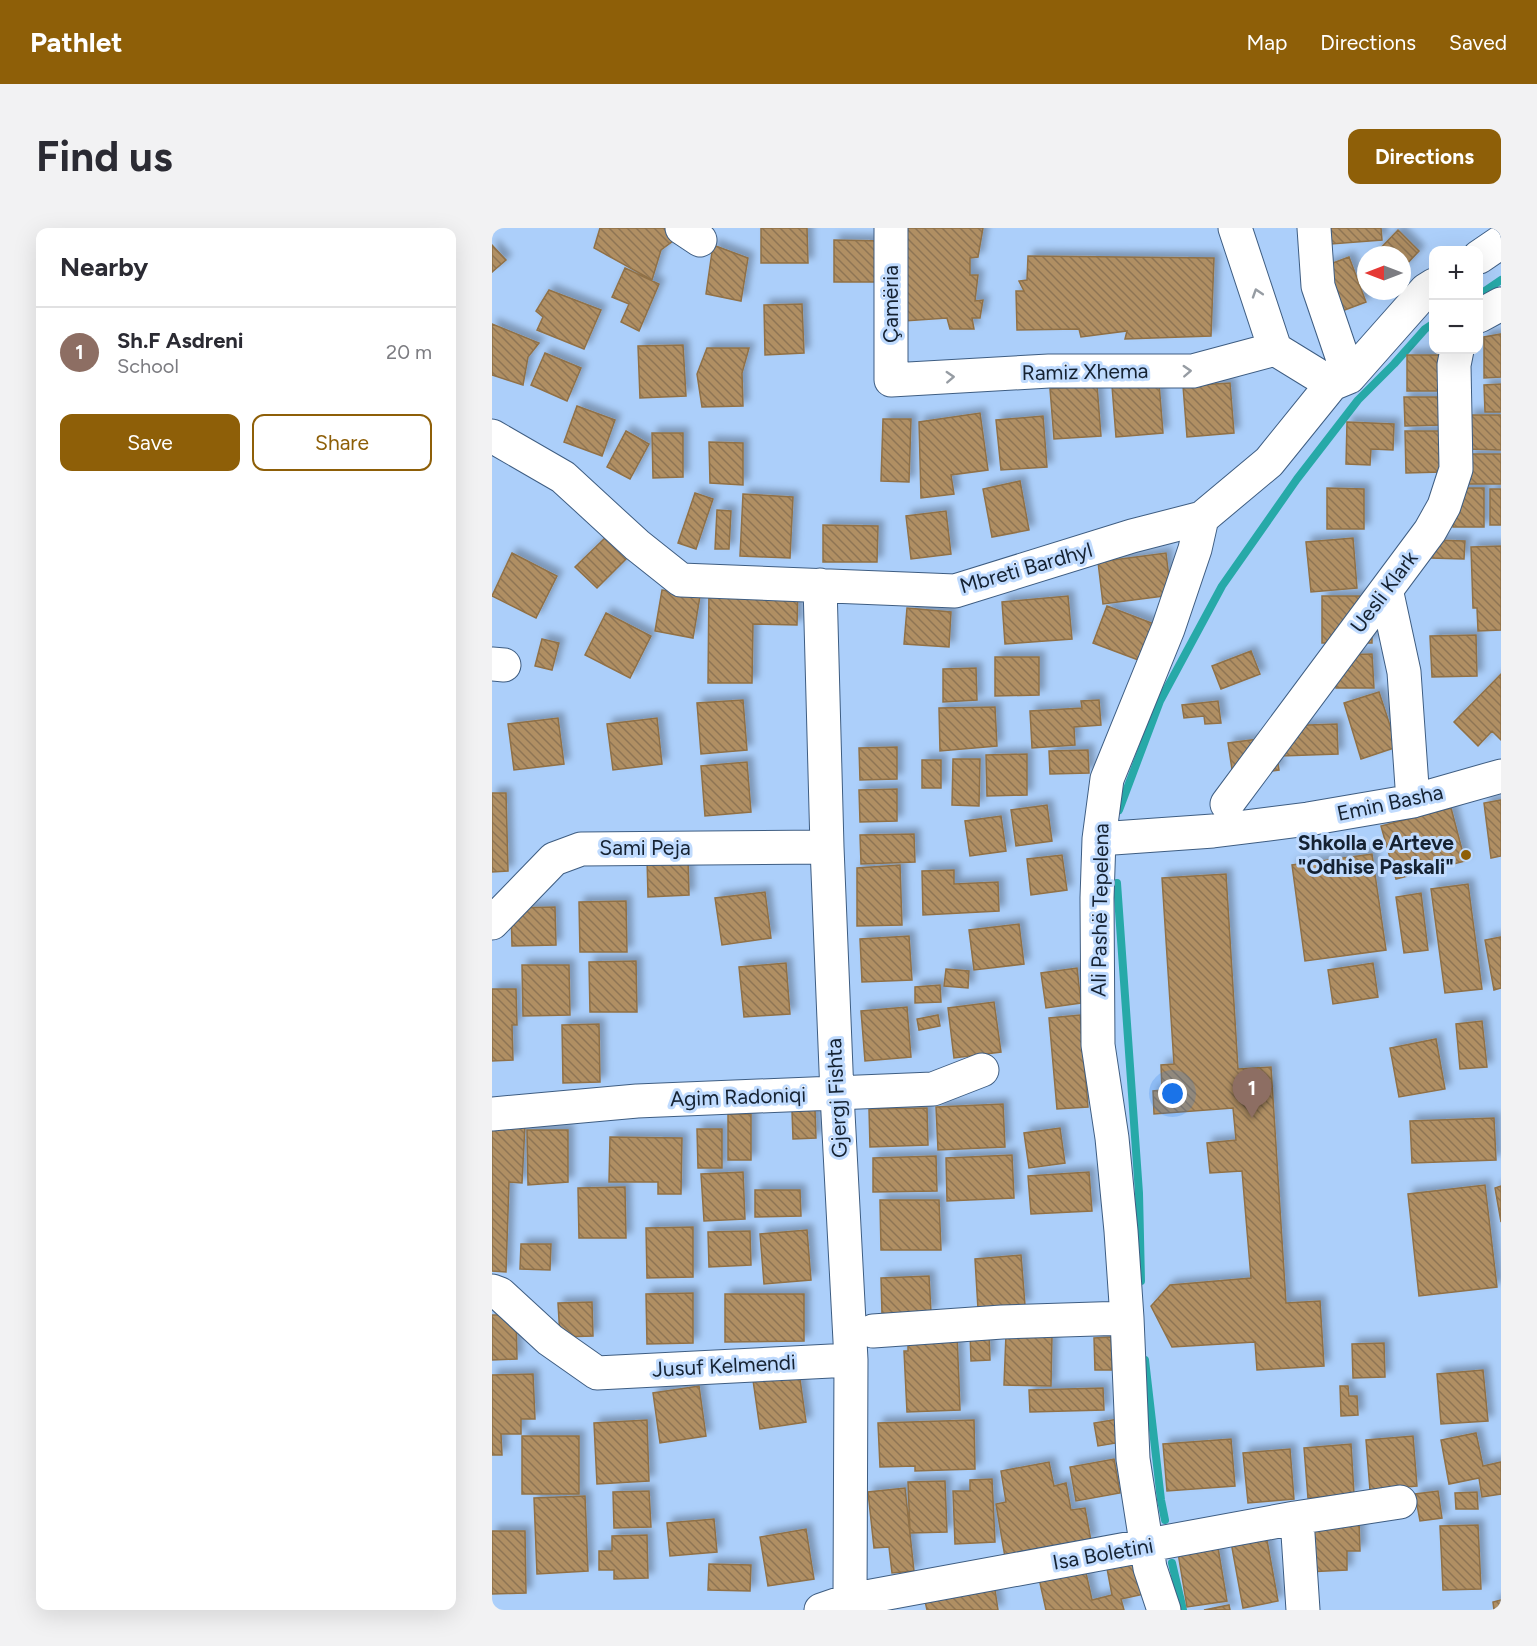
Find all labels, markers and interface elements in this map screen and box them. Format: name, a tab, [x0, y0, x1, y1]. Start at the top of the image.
text: Pathlet	[30, 25, 122, 59]
text: Map	[1246, 30, 1287, 55]
text: Directions	[1320, 30, 1416, 55]
text: Saved	[1449, 30, 1507, 55]
button: Directions	[1348, 129, 1501, 184]
text: Find us	[36, 131, 173, 182]
north arrow	[1357, 246, 1411, 300]
map controls	[1429, 246, 1483, 354]
button: +	[1429, 246, 1483, 300]
text: Nearby	[60, 251, 148, 283]
street label: Çamëria	[878, 265, 903, 343]
one-way arrow	[1252, 288, 1264, 299]
button: −	[1429, 300, 1483, 354]
text: Sh.F Asdreni	[117, 327, 244, 354]
text: 1	[75, 340, 84, 364]
text: 20 m	[386, 340, 432, 364]
text: School	[117, 354, 179, 378]
street label: Ramiz Xhema	[1021, 358, 1149, 385]
one-way arrow	[1182, 364, 1191, 377]
one-way arrow	[945, 371, 954, 384]
button: Save	[60, 414, 240, 471]
button: Share	[252, 414, 432, 471]
street label: Mbreti Bardhyl	[957, 537, 1095, 598]
street label: Uesli Klark	[1345, 545, 1423, 638]
street label: Emin Basha	[1335, 779, 1445, 826]
street label: Ali Pashë Tepelena	[1085, 823, 1114, 997]
place label: Shkolla e Arteve "Odhise Paskali"	[1298, 830, 1454, 879]
street label: Sami Peja	[599, 835, 691, 860]
marker: Shkolla e Arteve "Odhise Paskali"	[1459, 848, 1473, 862]
street label: Gjergj Fishta	[821, 1038, 852, 1158]
pin: 1	[1232, 1068, 1272, 1118]
your location	[1158, 1079, 1187, 1108]
street label: Agim Radoniqi	[669, 1082, 807, 1111]
street label: Jusuf Kelmendi	[651, 1349, 796, 1382]
street label: Isa Boletini	[1051, 1532, 1155, 1575]

